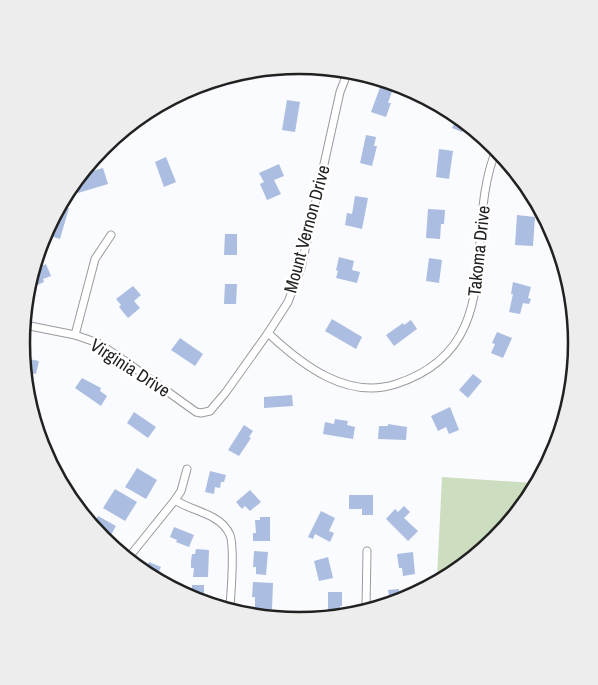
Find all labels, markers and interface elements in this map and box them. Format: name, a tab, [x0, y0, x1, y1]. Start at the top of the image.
street label: Mount Vernon Drive	[277, 162, 336, 296]
street label: Takoma Drive	[461, 204, 496, 298]
street label: Virginia Drive	[85, 332, 175, 403]

